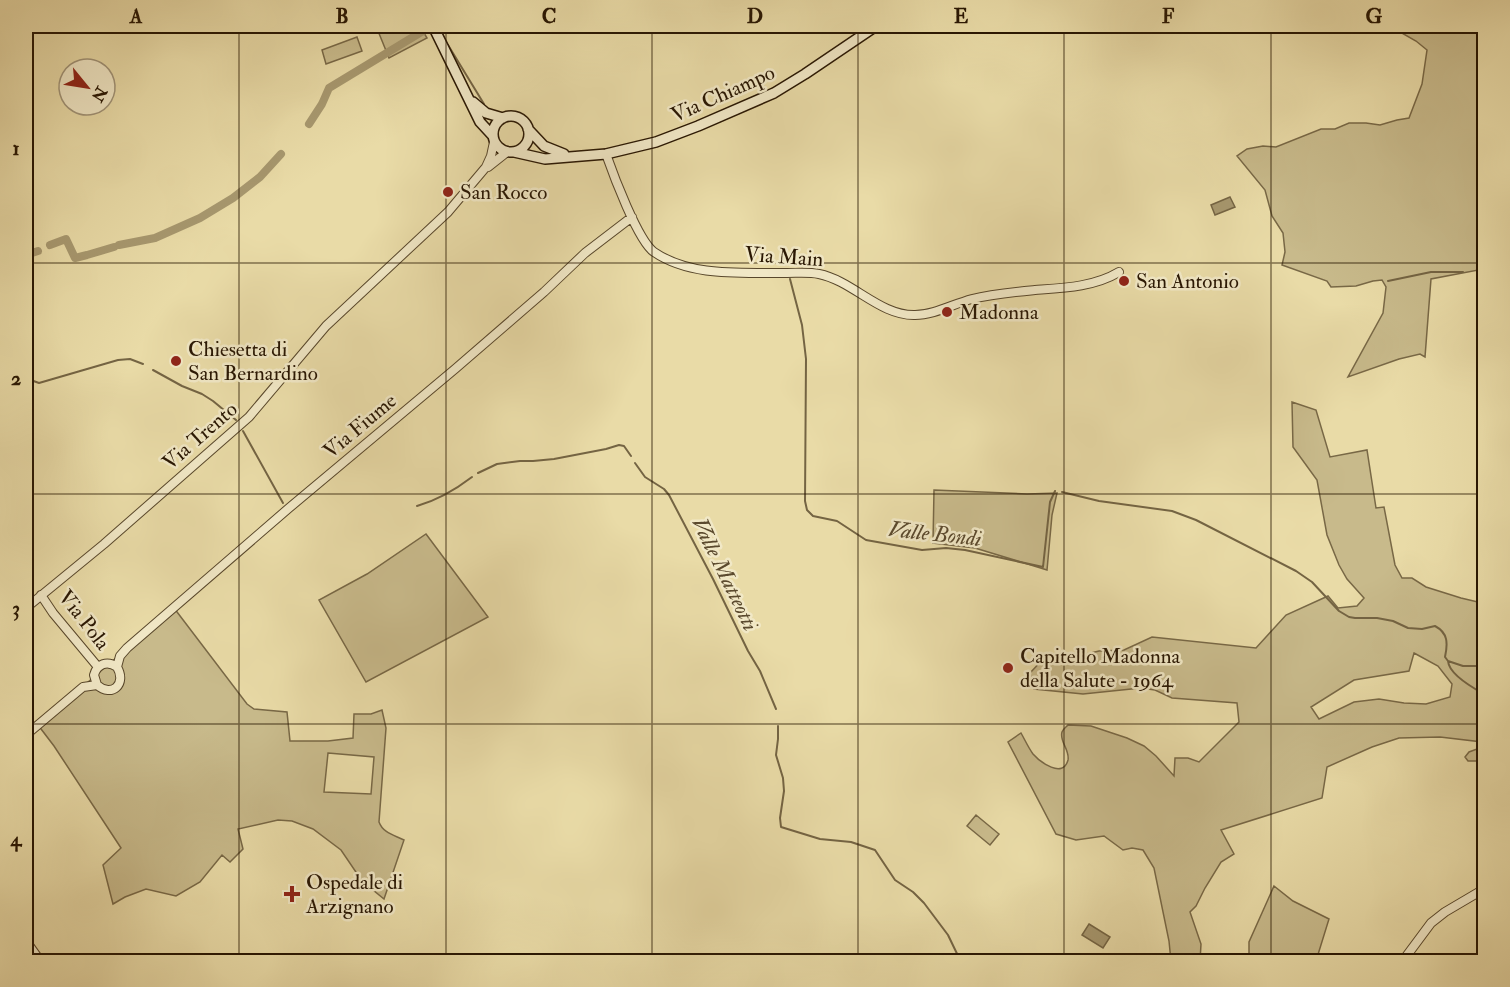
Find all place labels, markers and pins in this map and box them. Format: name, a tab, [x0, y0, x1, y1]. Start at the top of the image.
place label: San Rocco	[460, 179, 547, 206]
marker: San Rocco	[441, 185, 455, 199]
place label: San Antonio	[1136, 268, 1239, 295]
marker: San Antonio	[1117, 274, 1131, 288]
place label: Madonna	[959, 299, 1039, 326]
marker: Madonna	[940, 305, 954, 319]
place label: Chiesetta di San Bernardino	[188, 336, 318, 387]
marker: Chiesetta di San Bernardino	[169, 354, 183, 368]
place label: Capitello Madonna della Salute - 1964	[1020, 643, 1181, 694]
marker: Capitello Madonna della Salute - 1964	[1001, 661, 1015, 675]
place label: Ospedale di Arzignano	[305, 869, 403, 920]
marker: Ospedale di Arzignano	[283, 885, 301, 903]

